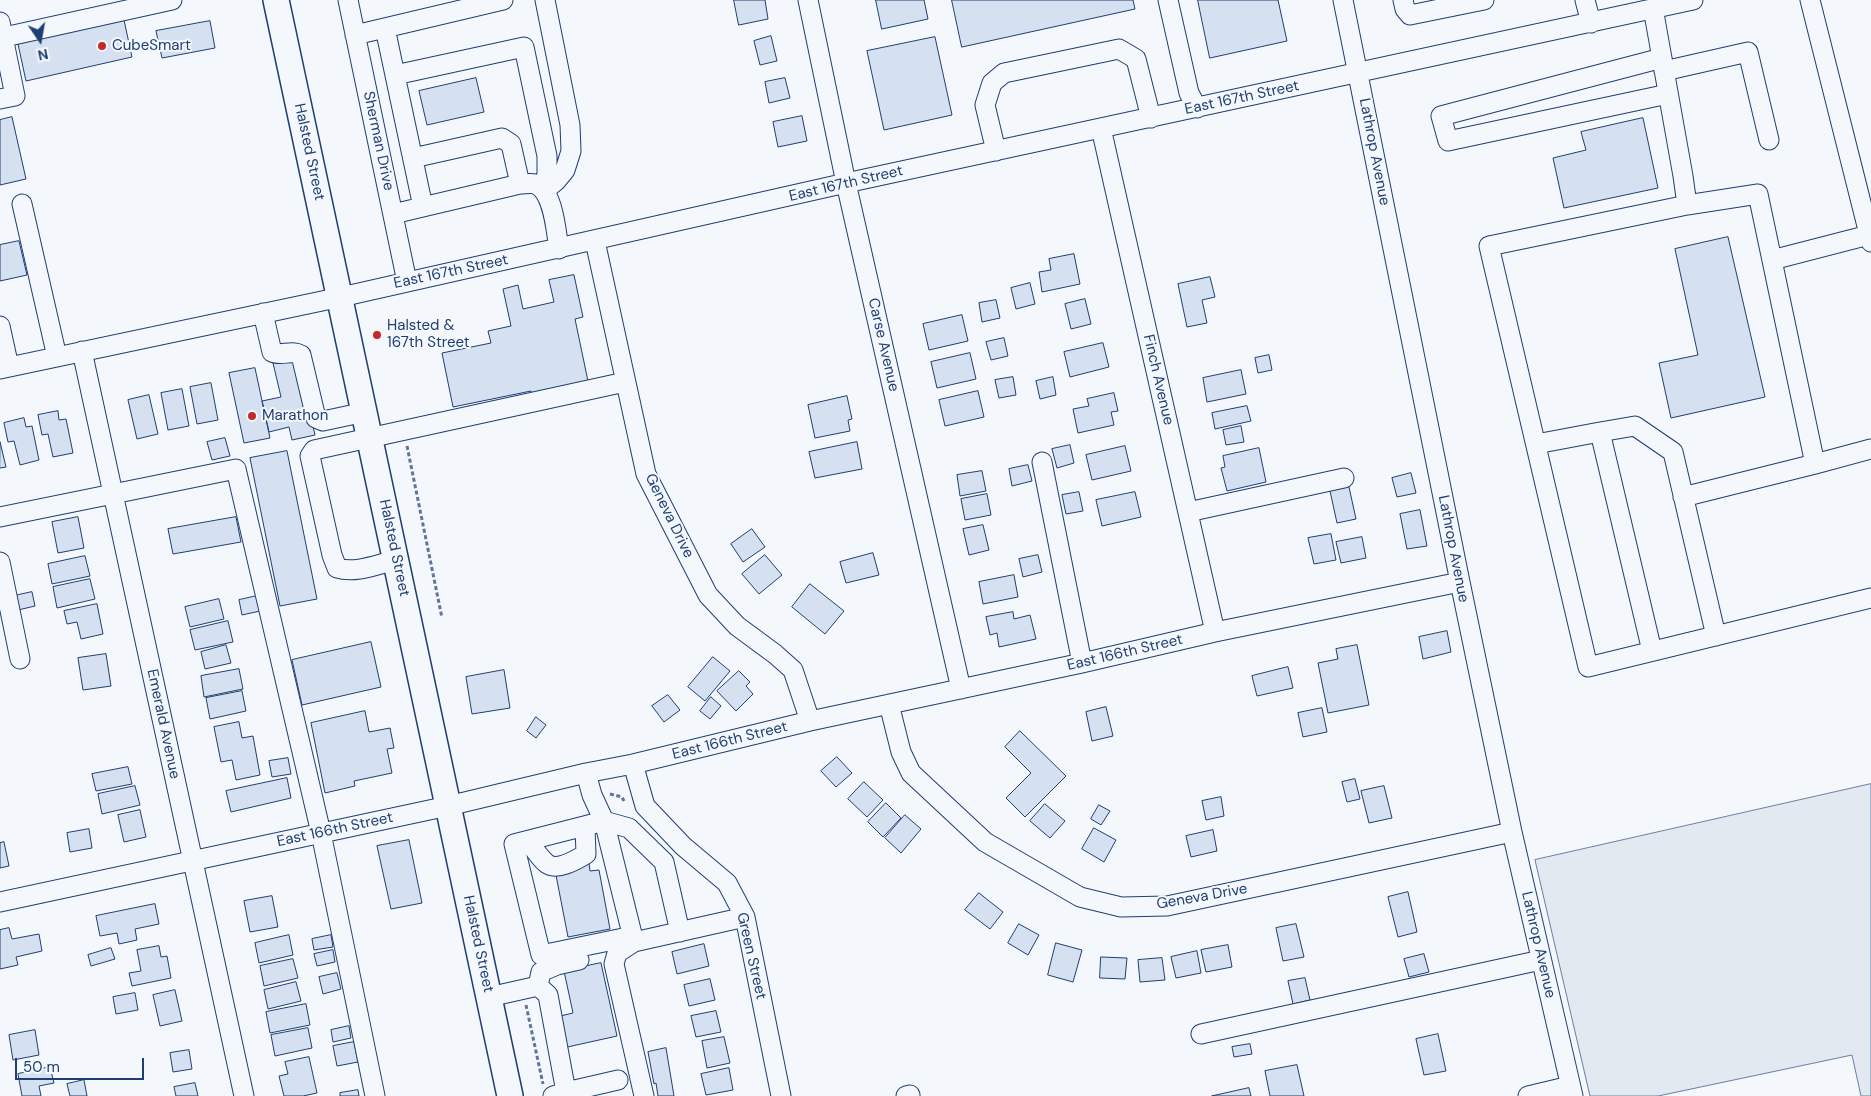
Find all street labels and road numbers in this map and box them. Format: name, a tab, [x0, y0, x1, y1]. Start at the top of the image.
street label: East 167th Street	[1183, 77, 1301, 119]
street label: Sherman Drive	[359, 90, 397, 192]
street label: Lathrop Avenue	[1355, 97, 1393, 207]
street label: Halsted Street	[290, 102, 328, 202]
street label: East 167th Street	[787, 162, 905, 206]
street label: East 167th Street	[392, 251, 510, 293]
street label: Carse Avenue	[863, 296, 903, 394]
street label: Finch Avenue	[1139, 333, 1177, 427]
street label: Geneva Drive	[641, 471, 697, 561]
street label: Lathrop Avenue	[1434, 494, 1472, 604]
street label: Halsted Street	[375, 498, 413, 598]
street label: East 166th Street	[1065, 631, 1185, 675]
street label: Emerald Avenue	[143, 667, 183, 781]
street label: East 166th Street	[670, 718, 790, 764]
street label: East 166th Street	[275, 809, 395, 851]
street label: Geneva Drive	[1155, 880, 1249, 914]
street label: Lathrop Avenue	[1517, 890, 1559, 1000]
street label: Halsted Street	[459, 894, 497, 994]
street label: Green Street	[732, 911, 770, 1001]

